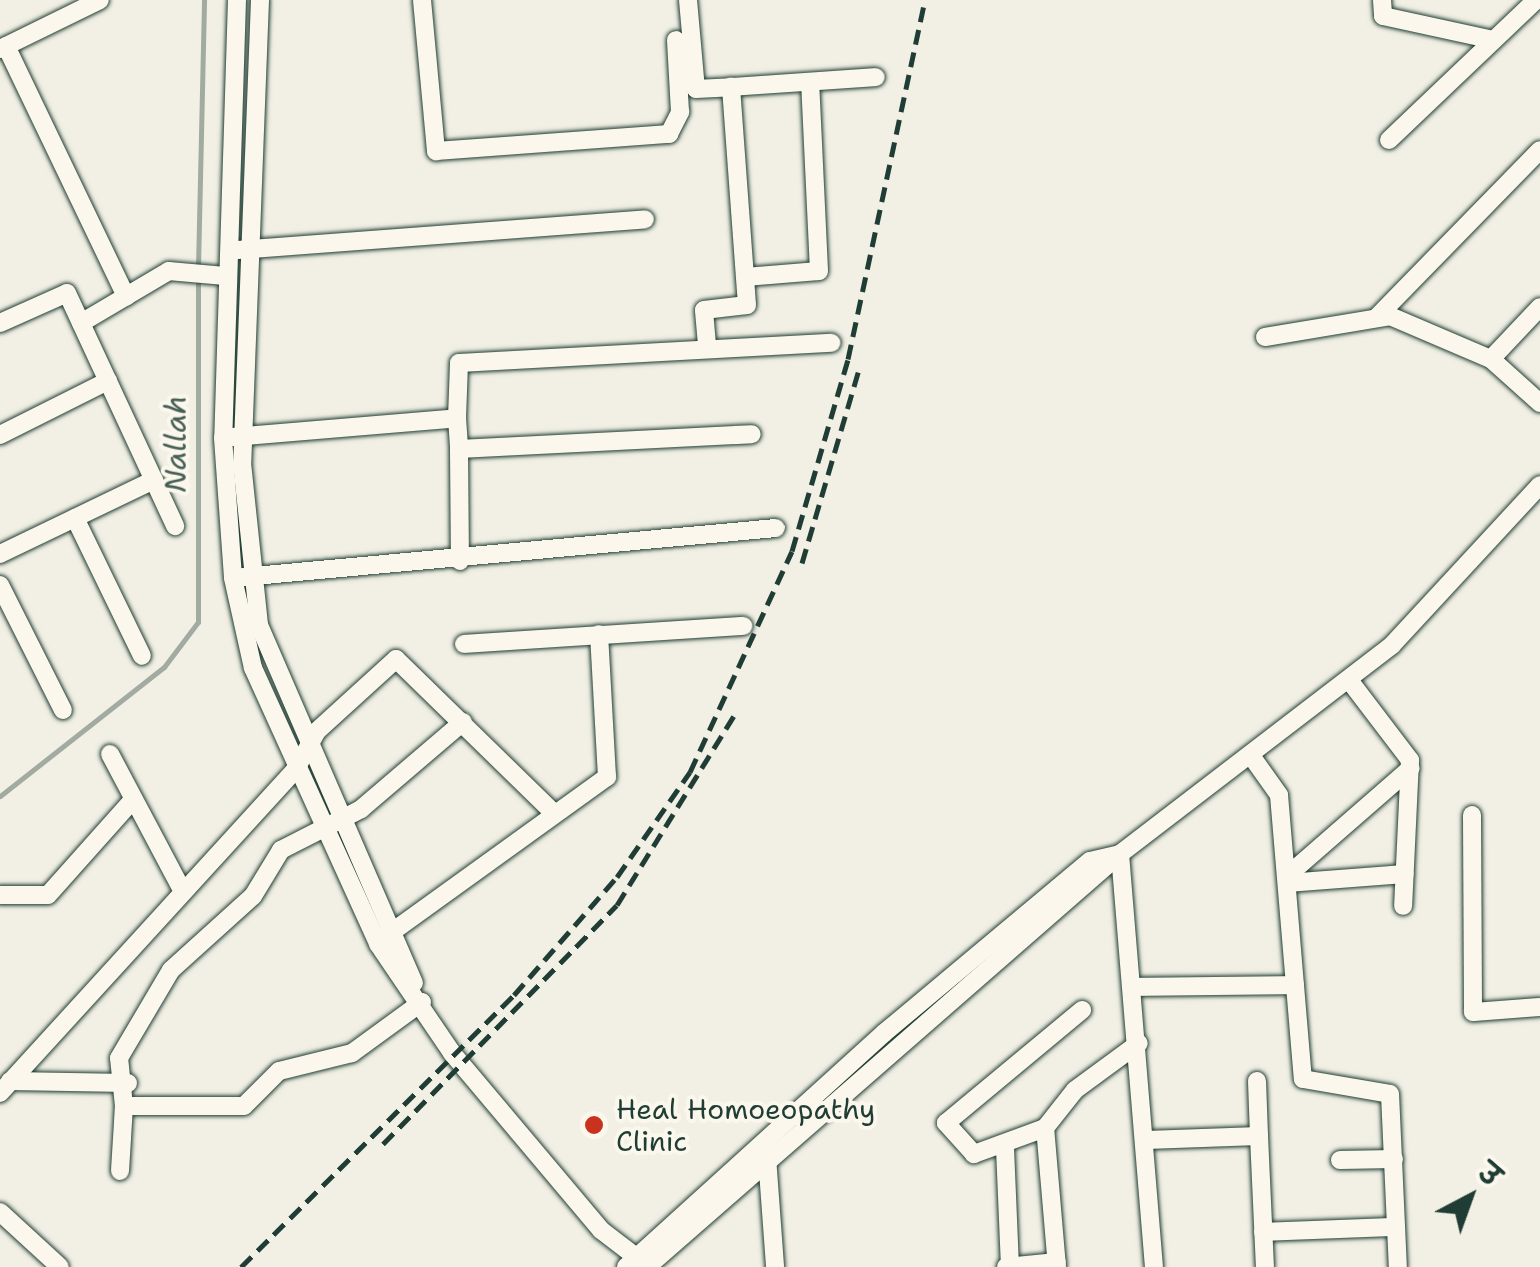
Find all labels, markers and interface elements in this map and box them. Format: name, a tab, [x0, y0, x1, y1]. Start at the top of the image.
water label: Nallah	[158, 395, 194, 493]
place label: Heal Homoeopathy Clinic	[616, 1092, 875, 1158]
marker: Heal Homoeopathy Clinic	[581, 1112, 607, 1138]
north arrow	[1420, 1147, 1520, 1247]
text: उ	[1470, 1154, 1509, 1195]

